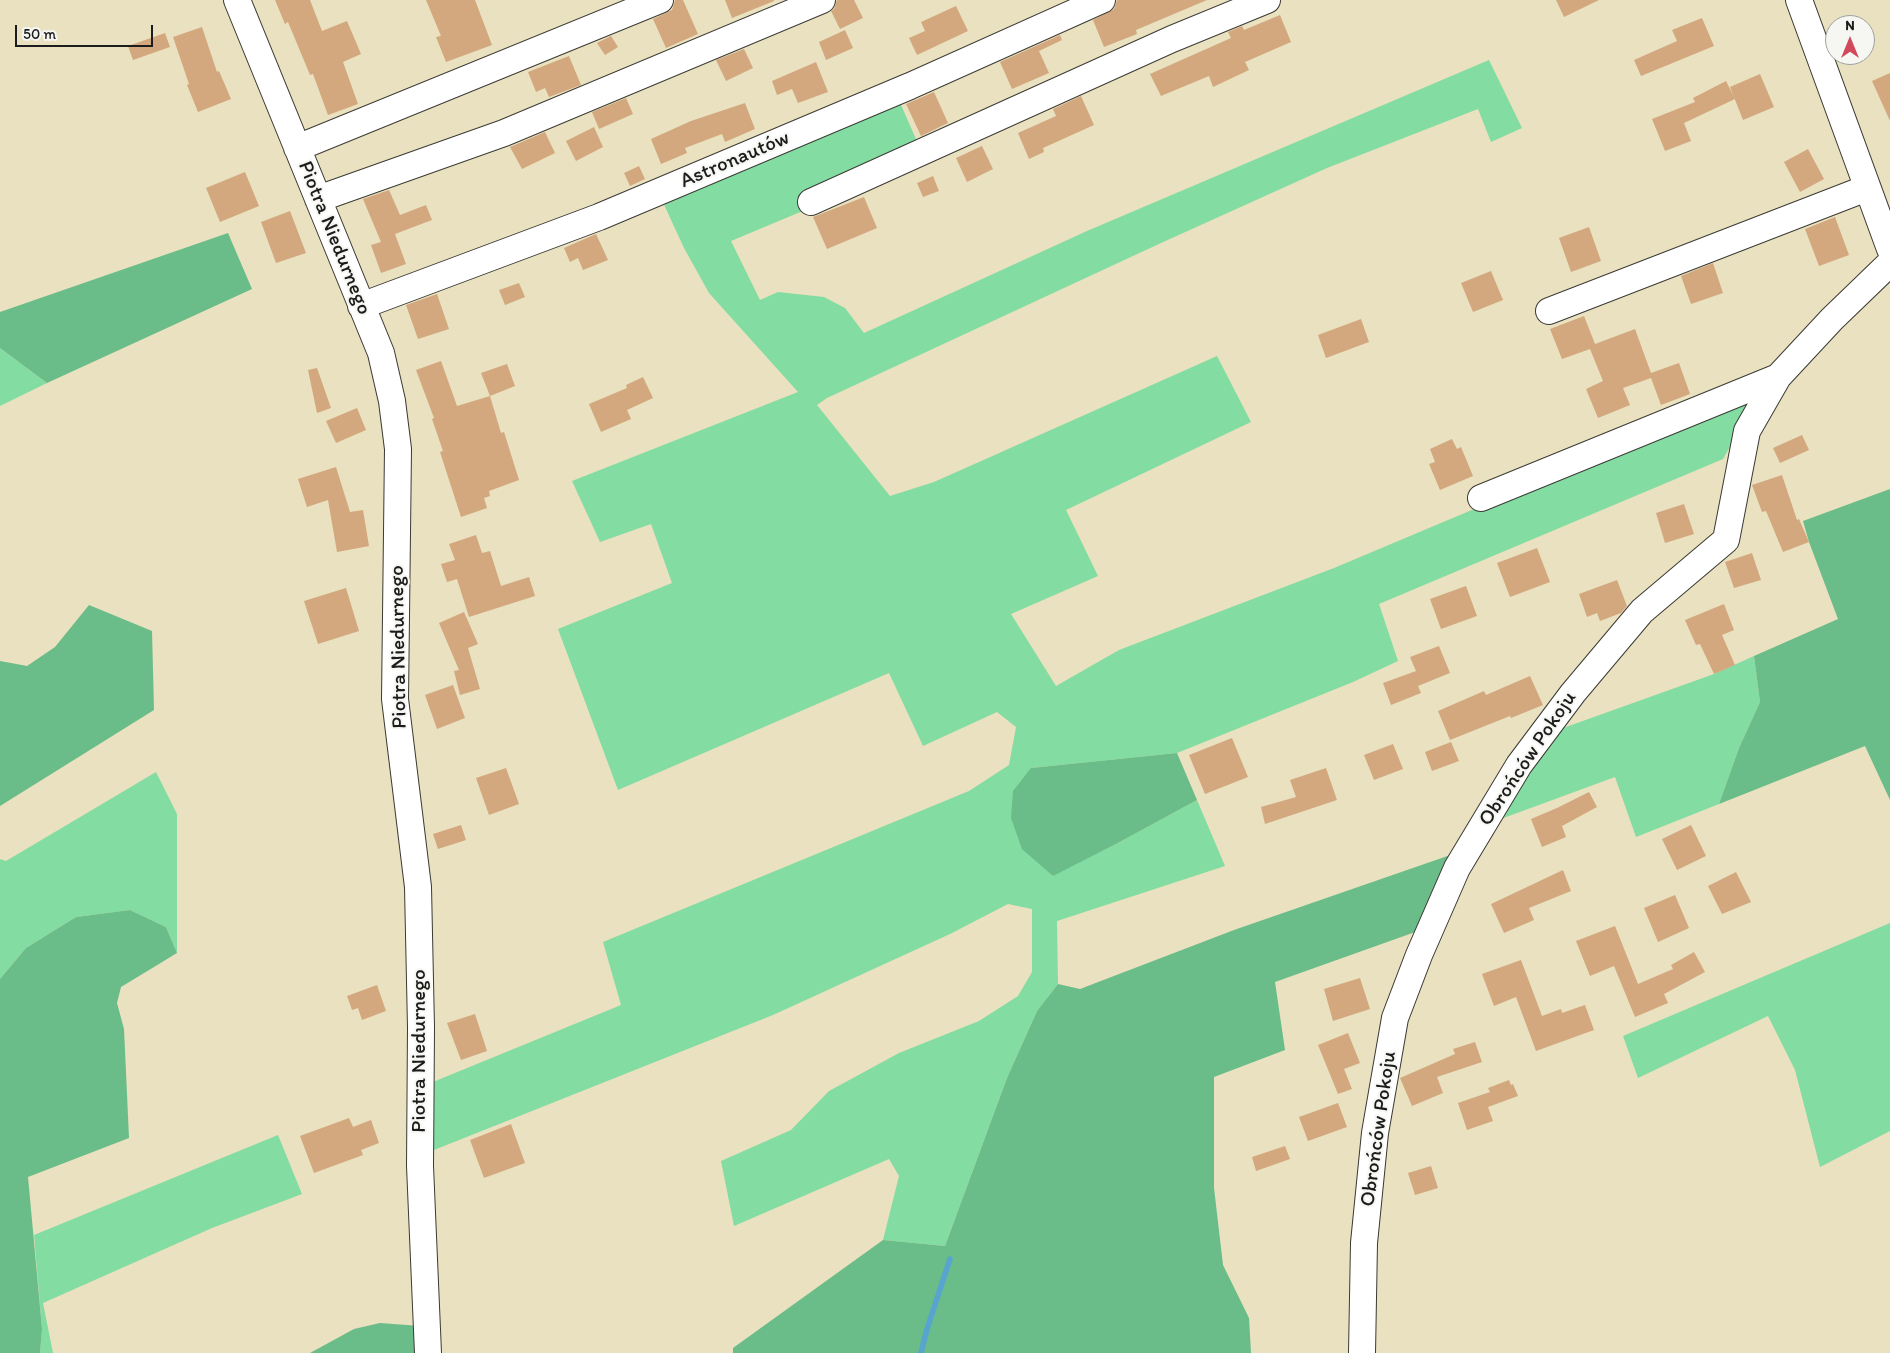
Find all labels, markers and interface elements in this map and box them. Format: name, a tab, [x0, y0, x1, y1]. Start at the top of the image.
scale bar	[18, 15, 155, 47]
north arrow	[1825, 15, 1875, 65]
text: N	[1845, 17, 1855, 34]
text: 50 m	[23, 25, 56, 43]
street label: Astronautów	[676, 126, 794, 194]
street label: Piotra Niedurnego	[292, 157, 376, 319]
street label: Piotra Niedurnego	[385, 565, 413, 729]
street label: Obrońców Pokoju	[1474, 687, 1582, 831]
street label: Piotra Niedurnego	[407, 969, 433, 1133]
street label: Obrońców Pokoju	[1356, 1050, 1402, 1208]

